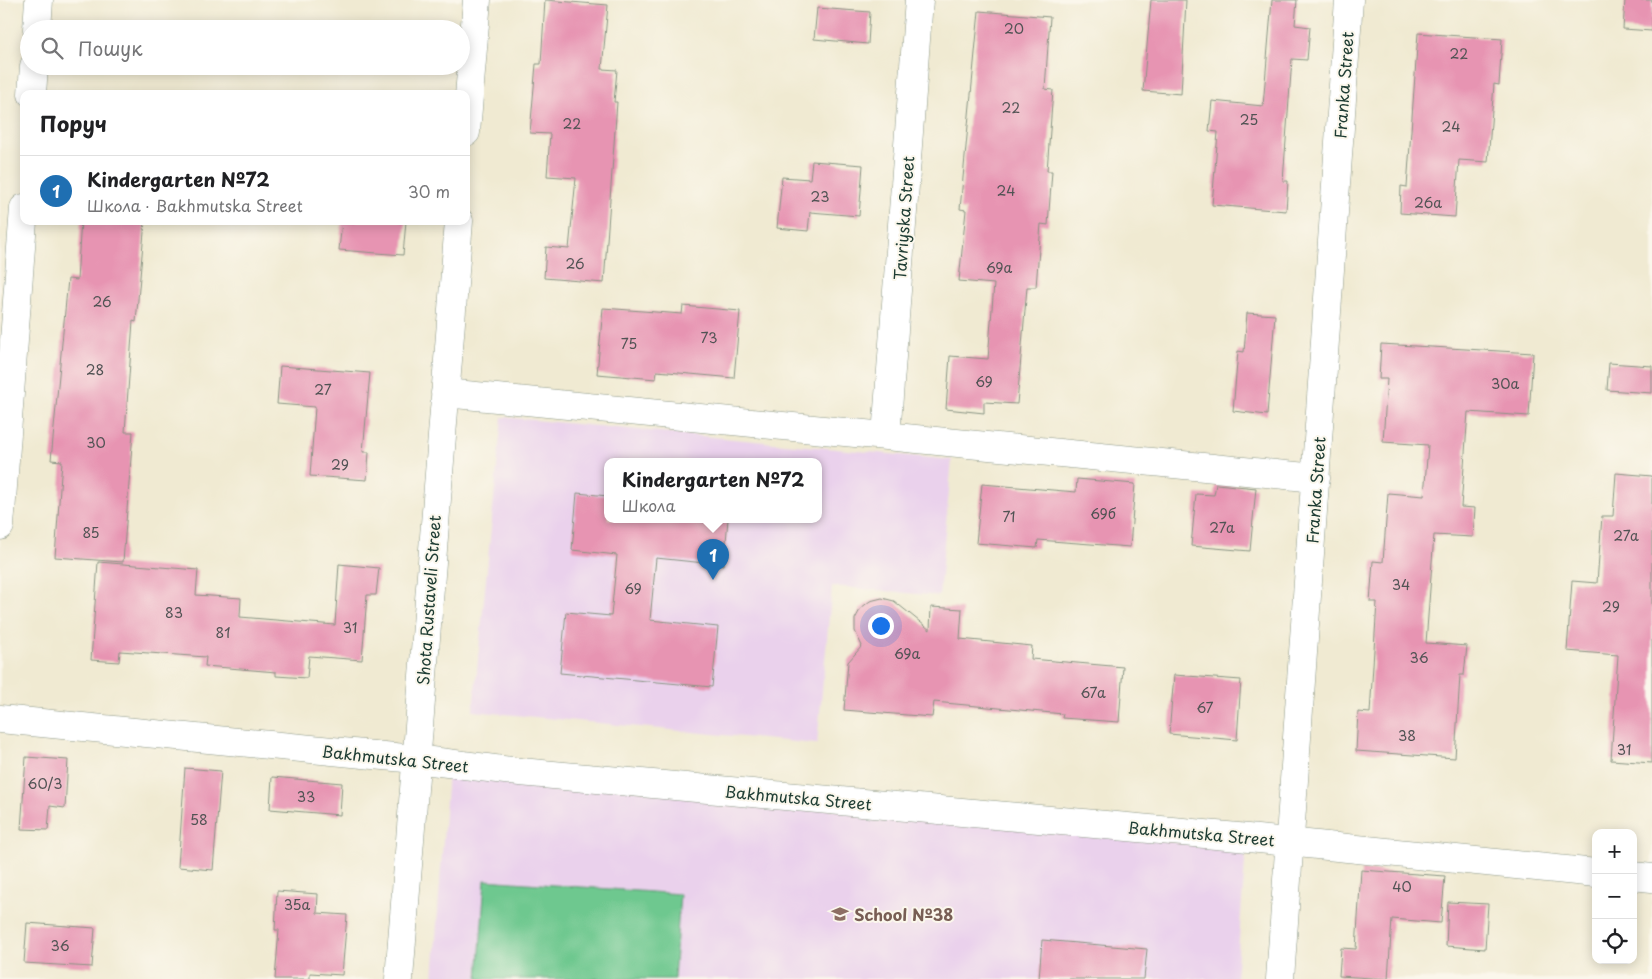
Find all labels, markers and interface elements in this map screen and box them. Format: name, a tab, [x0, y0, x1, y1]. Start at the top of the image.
house number: 20	[1004, 18, 1024, 39]
search box	[20, 20, 470, 75]
street label: Franka Street	[1327, 30, 1359, 139]
icon: search	[38, 34, 66, 62]
text: Пошук	[78, 34, 143, 62]
house number: 22	[1450, 43, 1468, 64]
house number: 22	[1002, 97, 1020, 118]
text: Поруч	[40, 107, 107, 139]
house number: 25	[1240, 109, 1258, 130]
house number: 22	[563, 113, 581, 134]
house number: 24	[1442, 116, 1460, 137]
street label: Tavriyska Street	[887, 155, 919, 281]
text: Kindergarten №72	[87, 165, 270, 193]
text: 1	[52, 179, 60, 203]
text: 30 m	[408, 179, 450, 203]
house number: 24	[997, 180, 1015, 201]
house number: 23	[811, 186, 829, 207]
house number: 26а	[1414, 192, 1442, 213]
text: Школа · Bakhmutska Street	[87, 193, 303, 217]
house number: 26	[565, 253, 585, 274]
house number: 69а	[986, 257, 1012, 278]
house number: 26	[92, 291, 112, 312]
house number: 73	[701, 327, 717, 348]
house number: 75	[621, 333, 637, 354]
house number: 28	[86, 359, 104, 380]
house number: 69	[975, 371, 993, 392]
house number: 30а	[1491, 373, 1519, 394]
house number: 27	[314, 379, 332, 400]
house number: 30	[86, 432, 106, 453]
street label: Franka Street	[1299, 435, 1331, 544]
house number: 29	[331, 454, 349, 475]
popup	[604, 458, 822, 523]
text: Kindergarten №72	[622, 465, 804, 493]
text: Школа	[622, 493, 675, 517]
house number: 69б	[1090, 503, 1117, 524]
house number: 71	[1002, 506, 1016, 527]
street label: Shota Rustaveli Street	[410, 514, 446, 686]
house number: 27а	[1209, 517, 1235, 538]
house number: 85	[82, 522, 100, 543]
house number: 27а	[1613, 525, 1639, 546]
pin: 1	[697, 539, 729, 580]
house number: 34	[1392, 574, 1410, 595]
house number: 69	[624, 578, 642, 599]
house number: 29	[1602, 596, 1620, 617]
house number: 83	[165, 602, 183, 623]
your location	[868, 613, 894, 639]
house number: 31	[343, 617, 357, 638]
house number: 81	[216, 622, 230, 643]
house number: 69а	[894, 643, 920, 664]
house number: 36	[1409, 647, 1429, 668]
house number: 67а	[1080, 682, 1106, 703]
house number: 67	[1196, 697, 1214, 718]
house number: 38	[1398, 725, 1416, 746]
street label: Bakhmutska Street	[320, 738, 470, 778]
house number: 31	[1617, 739, 1631, 760]
house number: 60/3	[28, 773, 62, 794]
street label: Bakhmutska Street	[723, 779, 873, 815]
house number: 33	[297, 786, 315, 807]
house number: 58	[190, 809, 208, 830]
street label: Bakhmutska Street	[1126, 815, 1276, 851]
map controls	[1592, 829, 1637, 964]
button: +	[1592, 829, 1637, 874]
button: −	[1592, 874, 1637, 919]
house number: 40	[1392, 876, 1412, 897]
house number: 35а	[284, 894, 311, 915]
place label: School №38	[854, 902, 953, 926]
school or university icon: School №38	[830, 904, 850, 924]
button: locate	[1592, 919, 1637, 964]
house number: 36	[50, 935, 70, 956]

